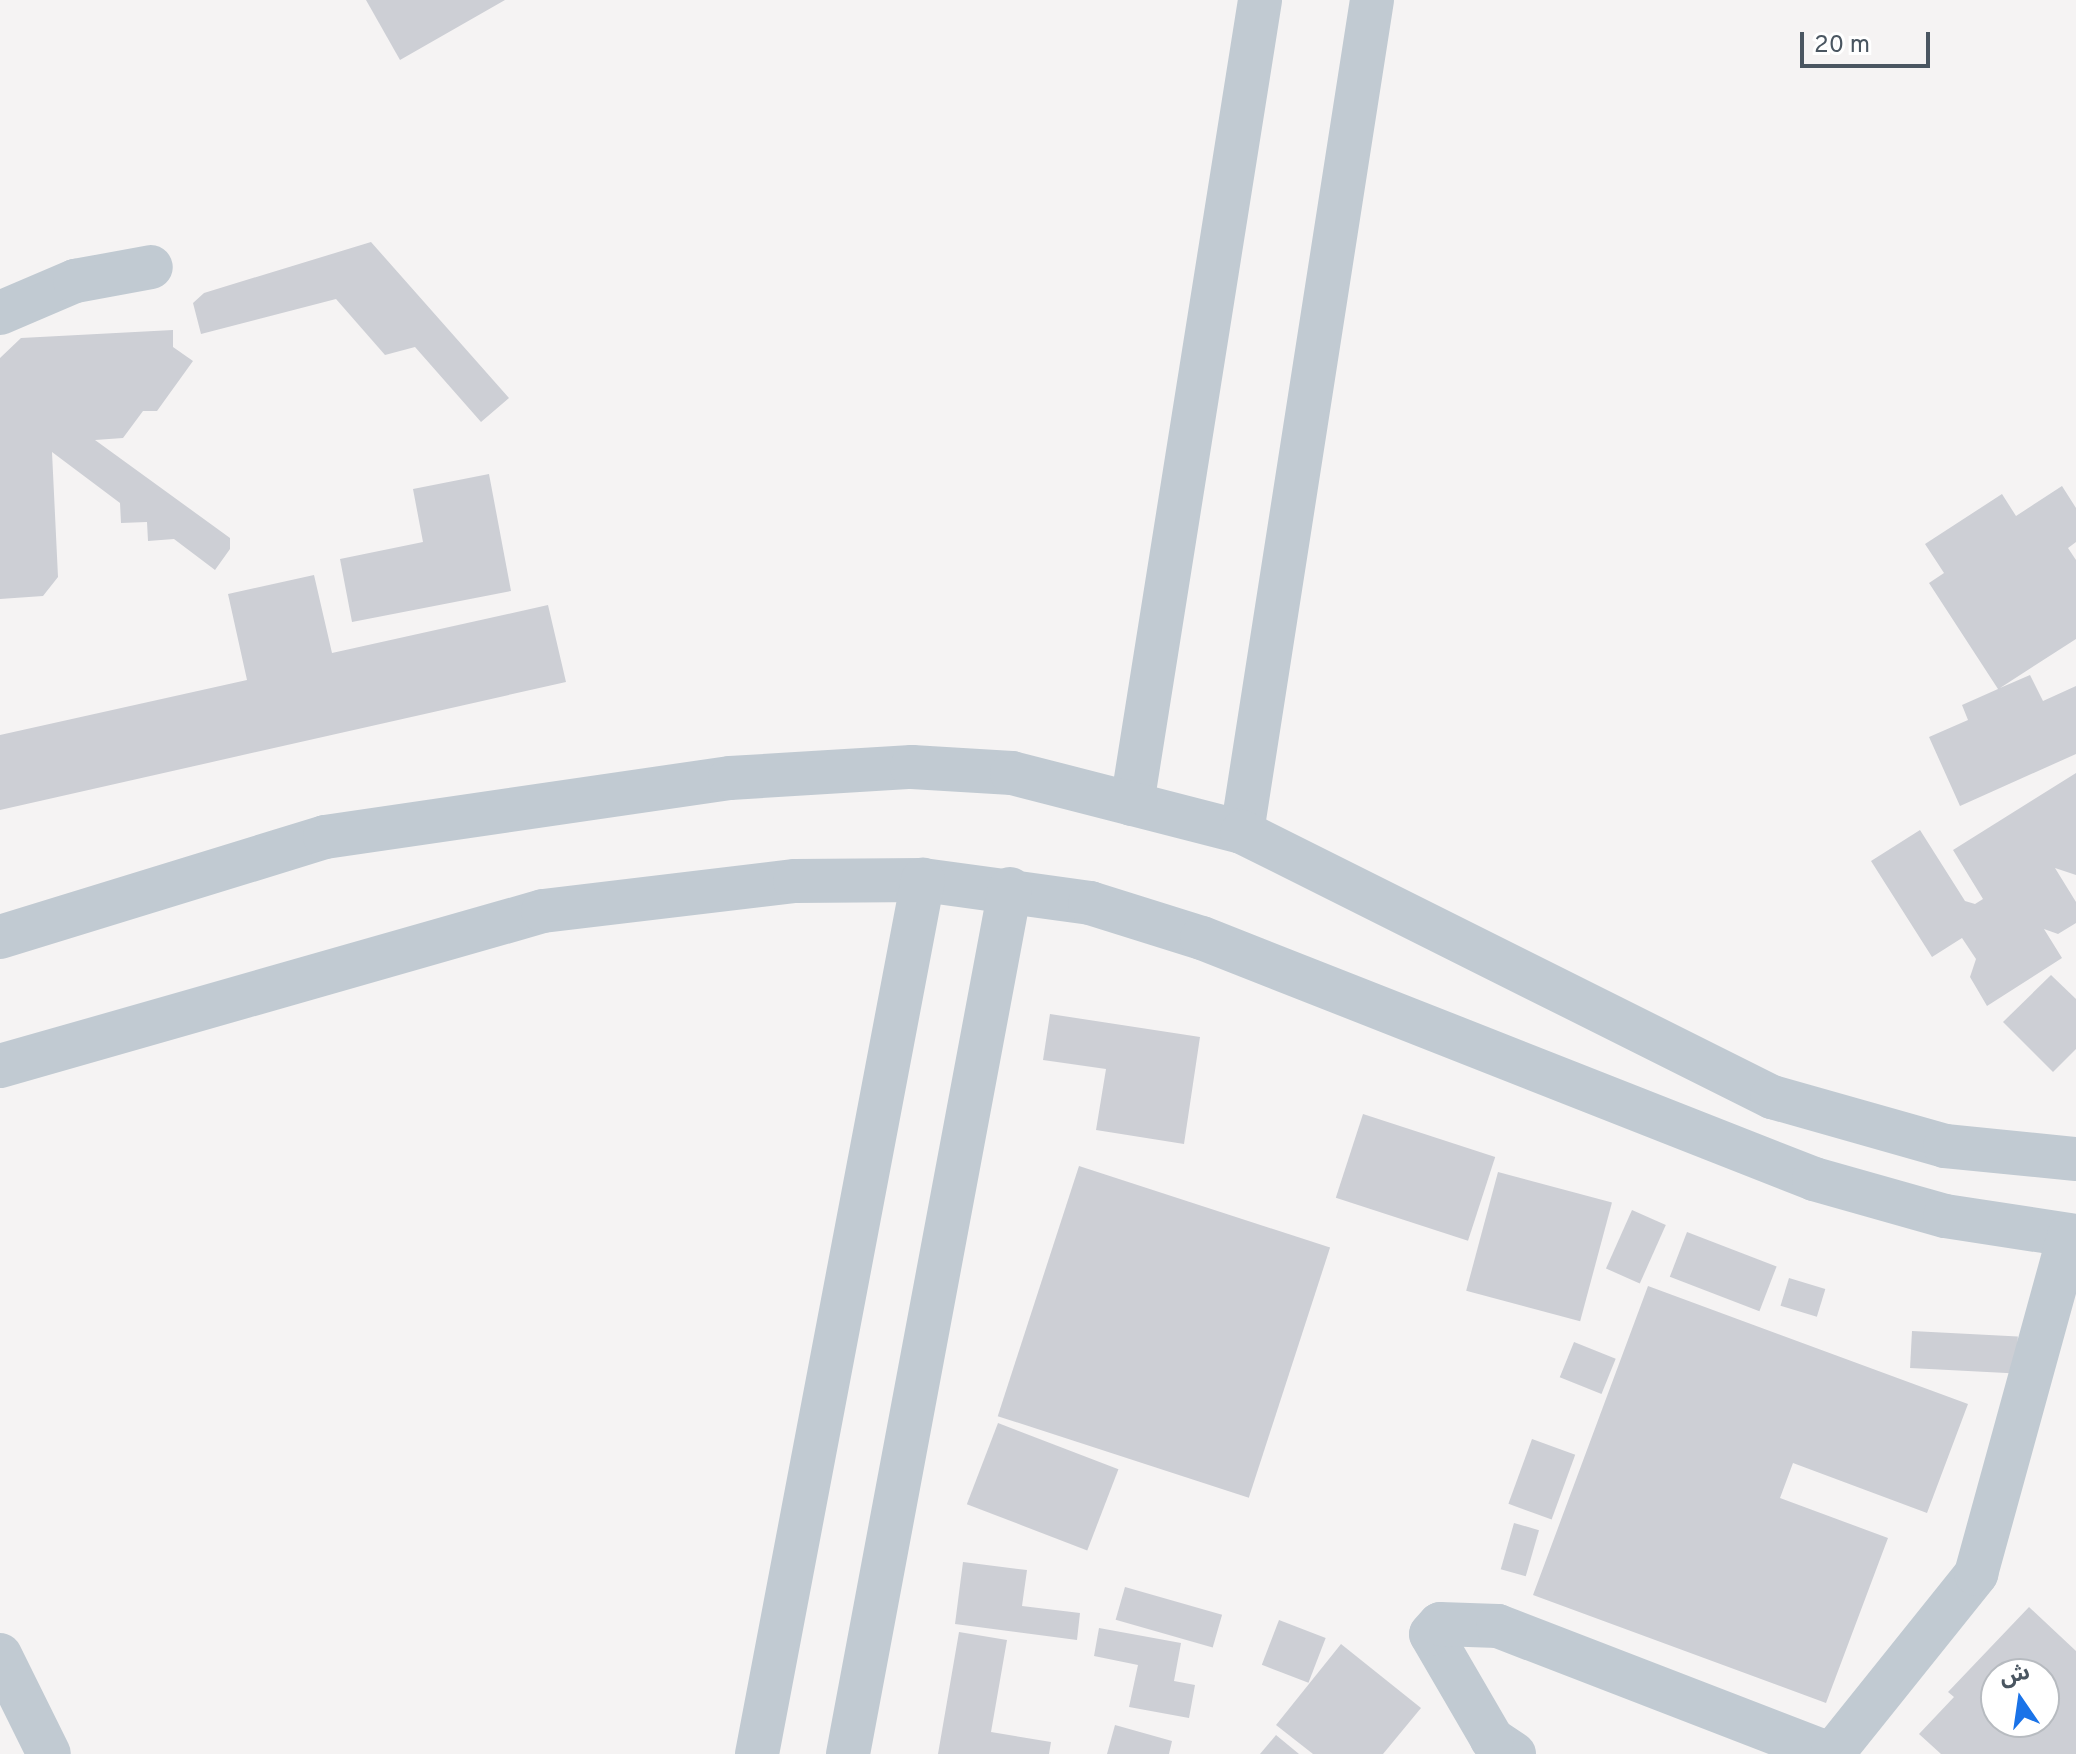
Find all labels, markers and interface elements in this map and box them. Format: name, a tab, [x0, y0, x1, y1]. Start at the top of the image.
scale bar	[1804, 16, 1934, 66]
text: 20 m	[1814, 31, 1870, 61]
north arrow	[1980, 1658, 2060, 1738]
text: ش	[1997, 1660, 2033, 1693]

